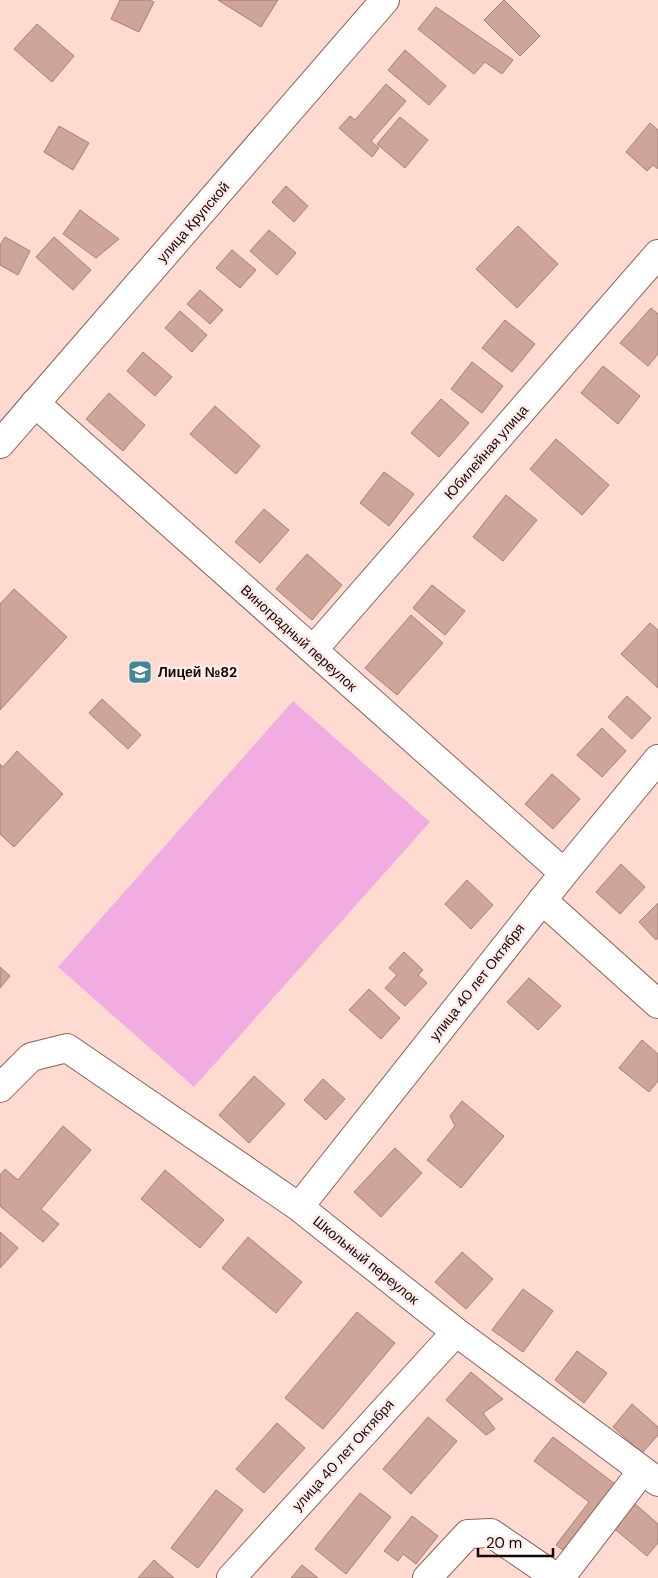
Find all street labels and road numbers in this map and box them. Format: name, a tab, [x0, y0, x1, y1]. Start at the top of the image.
street label: улица Крупской	[153, 178, 233, 266]
street label: Юбилейная улица	[440, 401, 532, 503]
street label: Виноградный переулок	[237, 581, 362, 696]
street label: улица 40 лет Октября	[426, 920, 528, 1044]
street label: Школьный переулок	[309, 1212, 423, 1309]
street label: улица 40 лет Октября	[288, 1395, 398, 1515]

